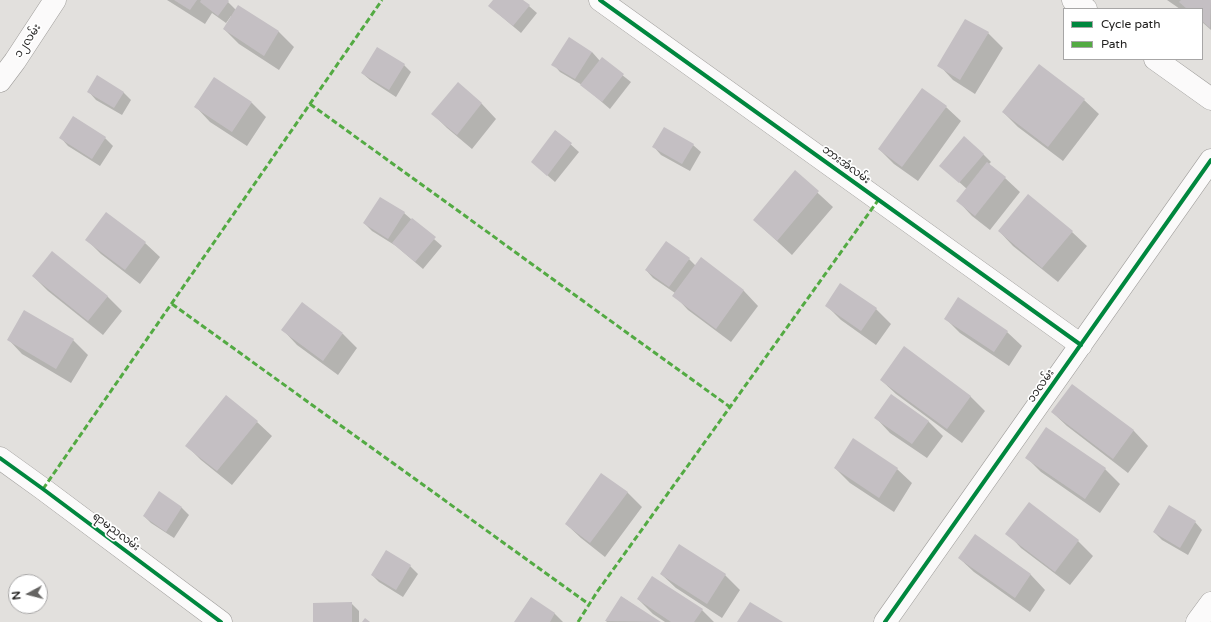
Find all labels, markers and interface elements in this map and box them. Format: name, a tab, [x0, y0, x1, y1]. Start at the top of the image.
legend	[1063, 8, 1203, 60]
text: Cycle path	[1101, 17, 1160, 31]
street label: ၁၂လမ်း	[12, 22, 44, 60]
text: Path	[1101, 37, 1127, 51]
street label: ဘားအံလမ်း	[819, 143, 873, 187]
street label: ၁၁လမ်း	[1025, 367, 1057, 405]
street label: ရာမညလမ်း	[90, 510, 142, 554]
north arrow	[8, 574, 48, 614]
text: N	[10, 590, 24, 601]

